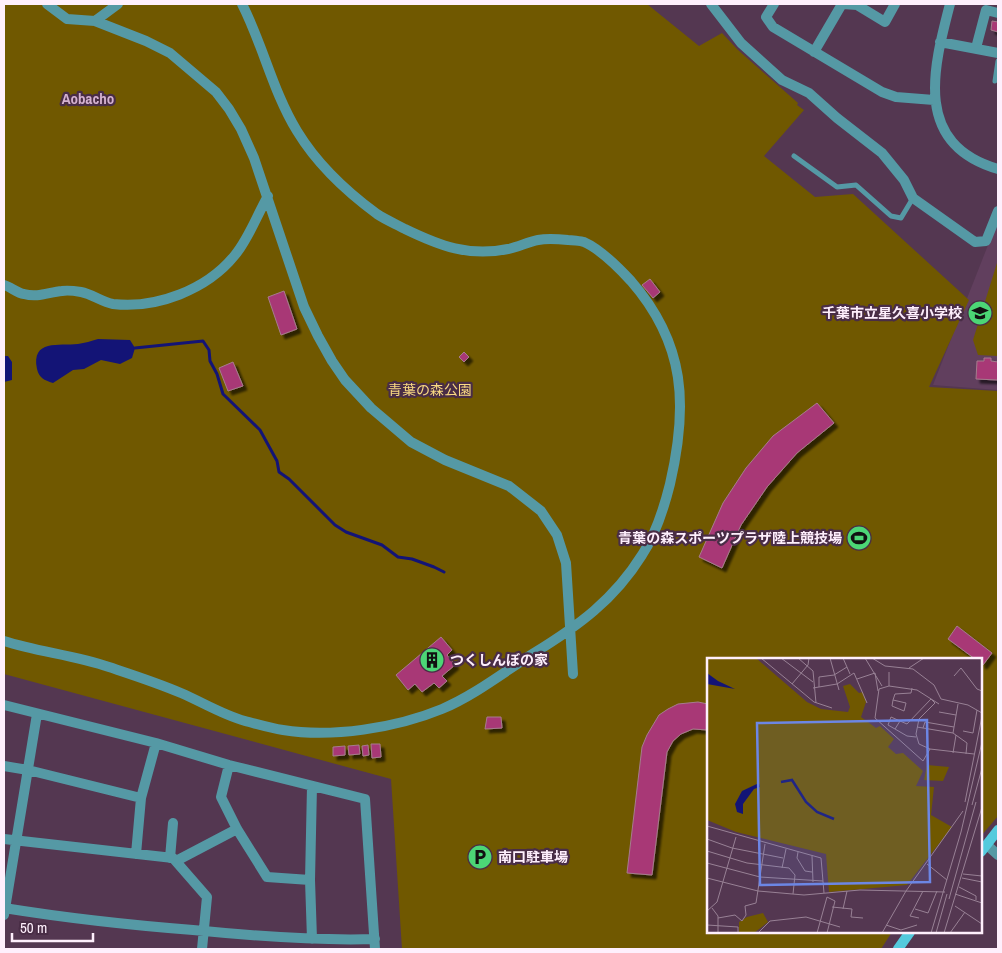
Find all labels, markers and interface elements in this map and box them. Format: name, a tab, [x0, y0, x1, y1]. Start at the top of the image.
district label: Aobacho	[62, 88, 114, 109]
school or university icon: 千葉市立星久喜小学校	[967, 300, 993, 326]
place label: 千葉市立星久喜小学校	[822, 304, 962, 322]
park label: 青葉の森公園	[388, 381, 472, 399]
sports icon: 青葉の森スポーツプラザ陸上競技場	[846, 525, 872, 551]
place label: 青葉の森スポーツプラザ陸上競技場	[618, 529, 842, 547]
building icon: つくしんぼの家	[419, 647, 445, 673]
place label: つくしんぼの家	[450, 651, 548, 669]
inset map	[707, 658, 982, 933]
parking icon: 南口駐車場	[467, 844, 493, 870]
place label: 南口駐車場	[498, 848, 568, 866]
scale bar	[12, 910, 94, 942]
text: 50 m	[20, 917, 47, 938]

